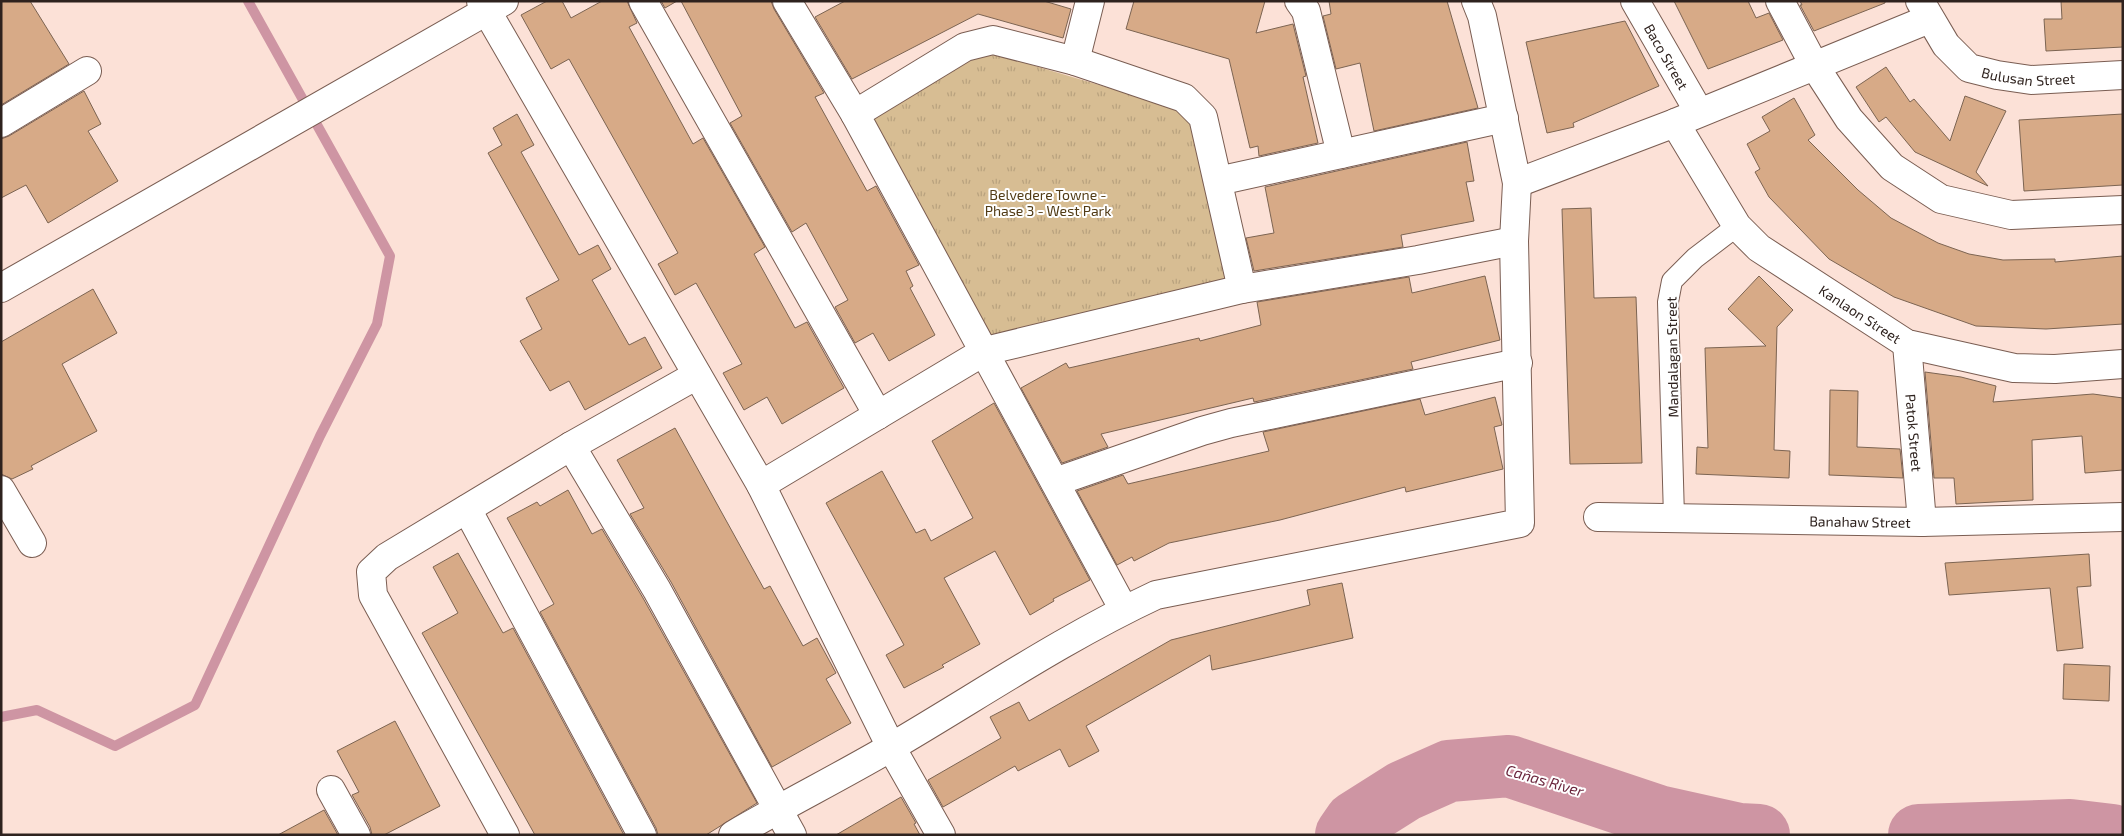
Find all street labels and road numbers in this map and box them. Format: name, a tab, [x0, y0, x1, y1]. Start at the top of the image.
street label: Baco Street	[1641, 21, 1693, 92]
street label: Bulusan Street	[1980, 63, 2075, 89]
street label: Kanlaon Street	[1816, 281, 1904, 346]
street label: Mandalagan Street	[1662, 296, 1682, 418]
street label: Patok Street	[1903, 393, 1926, 472]
street label: Banahaw Street	[1809, 512, 1911, 530]

